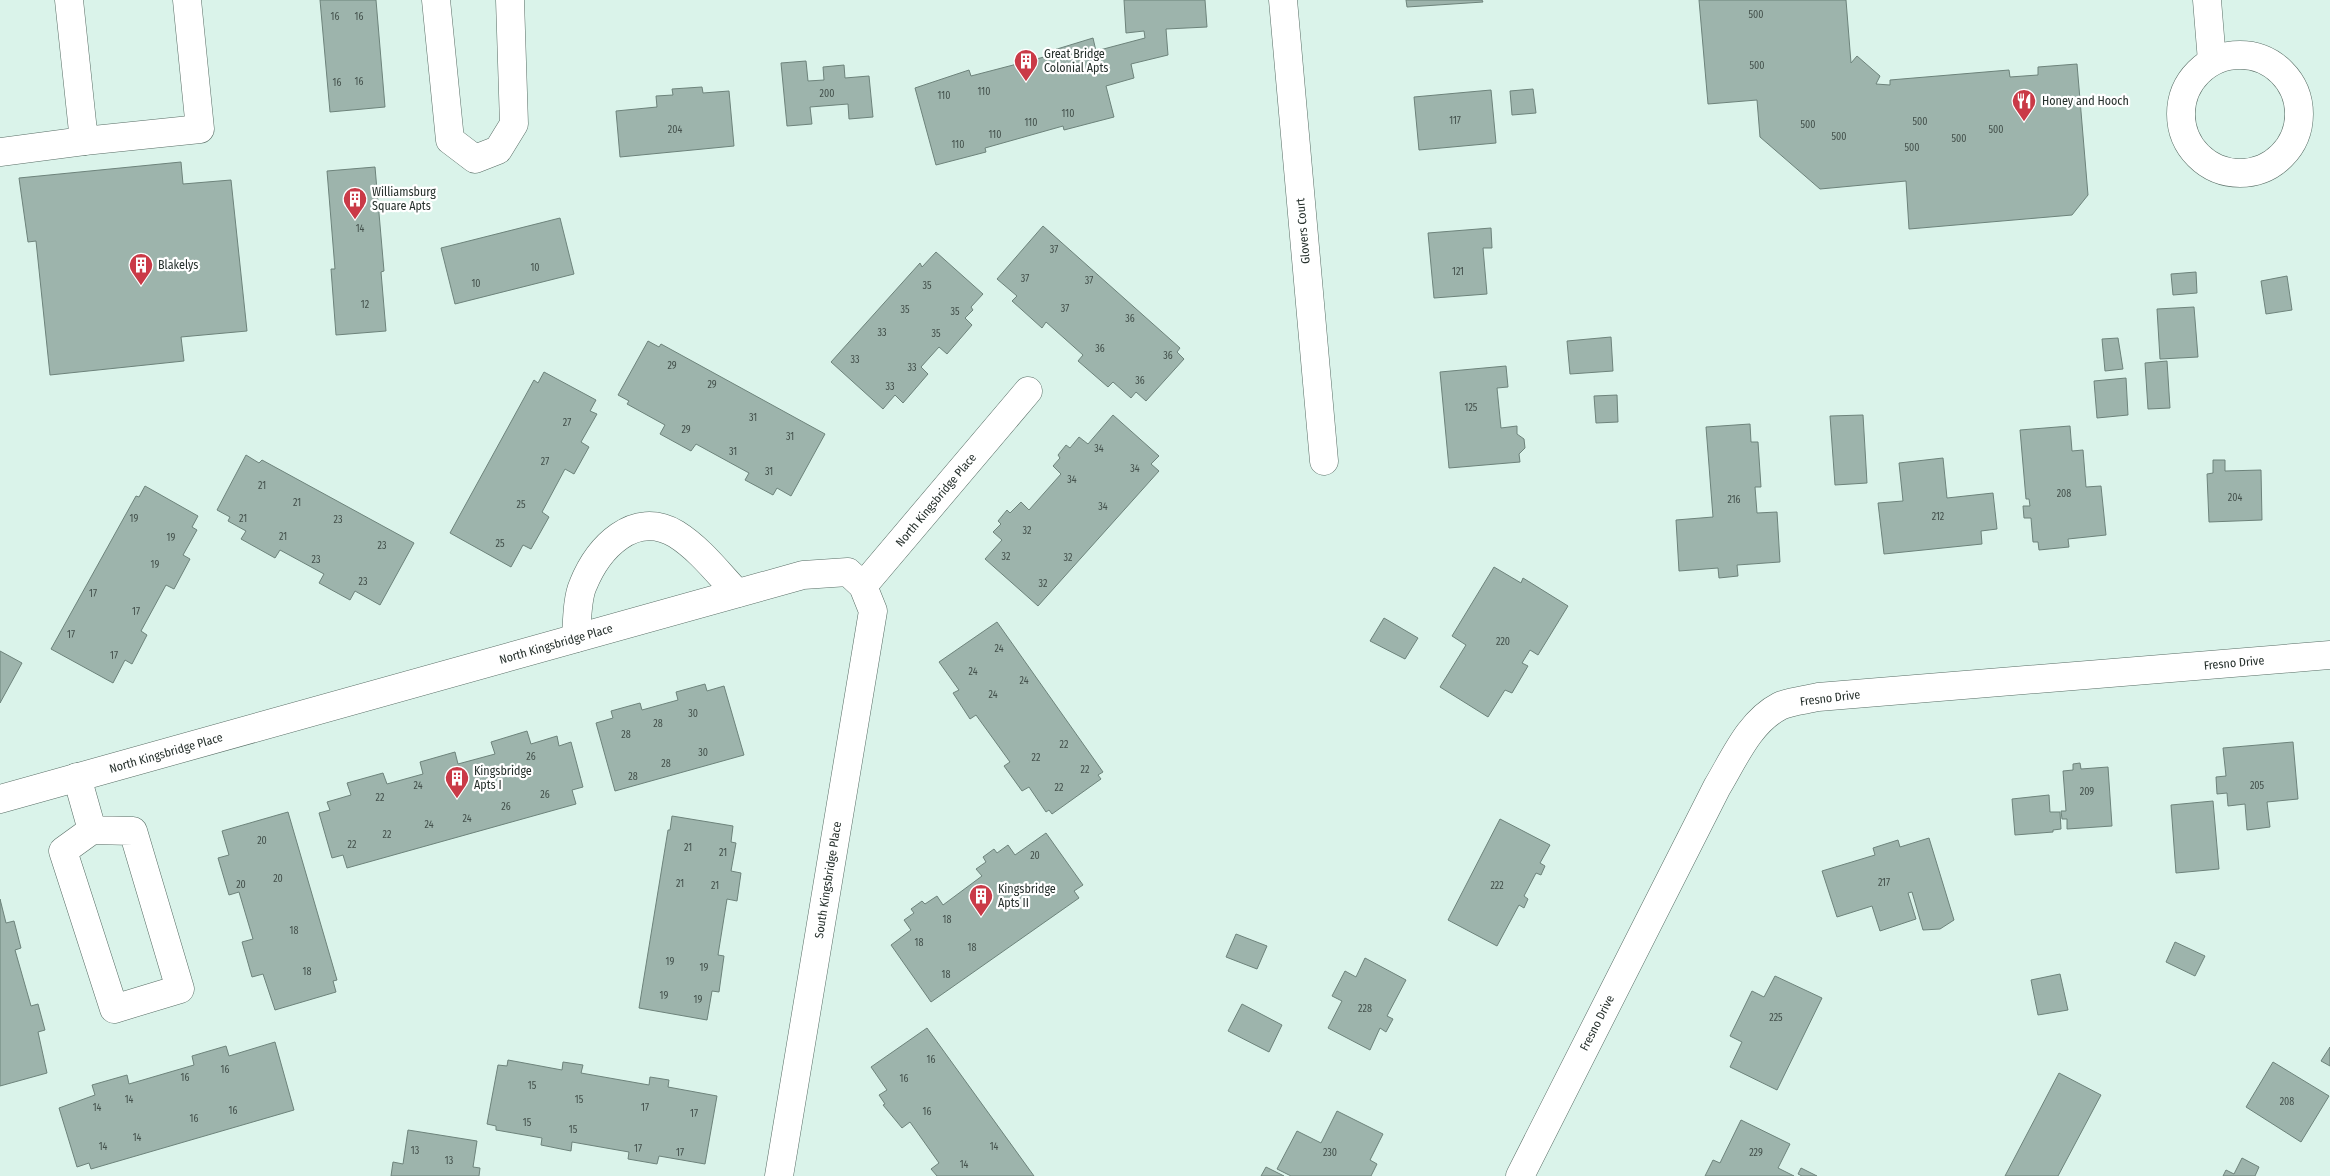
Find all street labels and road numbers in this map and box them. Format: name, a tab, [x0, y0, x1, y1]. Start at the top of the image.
street label: Glovers Court	[1293, 197, 1313, 264]
street label: North Kingsbridge Place	[893, 450, 979, 549]
street label: North Kingsbridge Place	[498, 621, 614, 667]
street label: Fresno Drive	[2203, 653, 2265, 673]
street label: Fresno Drive	[1799, 687, 1861, 709]
street label: North Kingsbridge Place	[108, 730, 224, 776]
street label: South Kingsbridge Place	[812, 820, 844, 939]
street label: Fresno Drive	[1577, 993, 1617, 1053]

